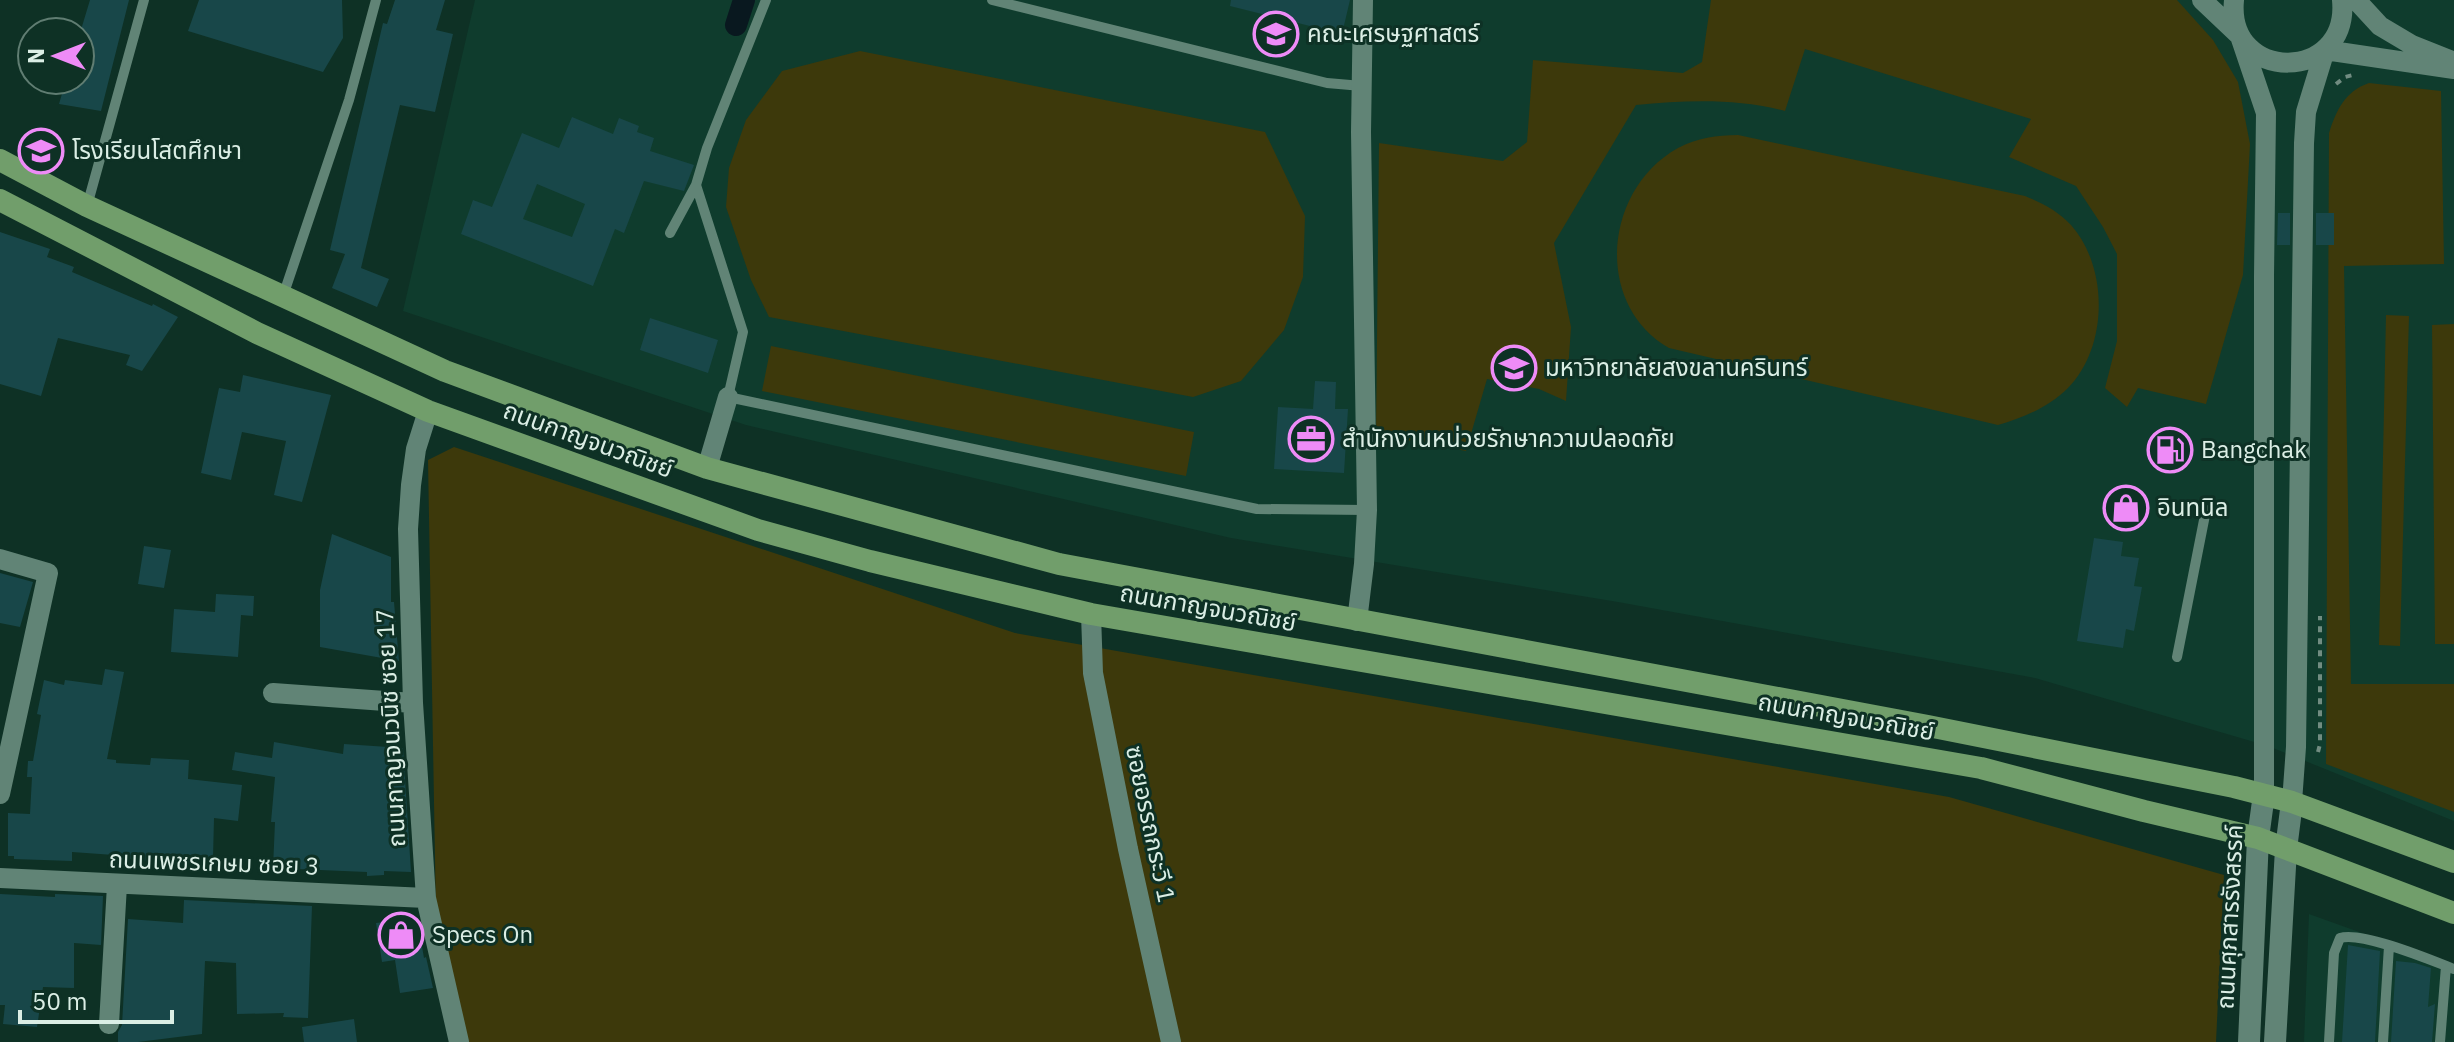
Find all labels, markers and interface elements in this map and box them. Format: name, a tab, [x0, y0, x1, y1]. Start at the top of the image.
school or university icon: คณะเศรษฐศาสตร์	[1252, 10, 1300, 58]
north arrow	[16, 16, 96, 96]
place label: คณะเศรษฐศาสตร์	[1307, 17, 1480, 49]
text: N	[21, 48, 50, 64]
school or university icon: โรงเรียนโสตศึกษา	[17, 127, 65, 175]
place label: โรงเรียนโสตศึกษา	[72, 134, 242, 166]
school or university icon: มหาวิทยาลัยสงขลานครินทร์	[1490, 344, 1538, 392]
place label: มหาวิทยาลัยสงขลานครินทร์	[1545, 351, 1809, 383]
street label: ถนนกาญจนวณิชย์	[499, 394, 678, 485]
office icon: สำนักงานหน่วยรักษาความปลอดภัย	[1287, 415, 1335, 463]
place label: สำนักงานหน่วยรักษาความปลอดภัย	[1342, 422, 1675, 454]
fuel station icon: Bangchak	[2146, 426, 2194, 474]
place label: Bangchak	[2201, 433, 2307, 465]
shop icon: อินทนิล	[2102, 484, 2150, 532]
place label: อินทนิล	[2157, 491, 2229, 523]
street label: ถนนกาญจนวณิชย์	[1118, 576, 1299, 638]
street label: ถนนกาญจนวนิช ซอย 17	[368, 608, 412, 848]
street label: ถนนกาญจนวณิชย์	[1756, 685, 1937, 747]
street label: ซอยอรรถกระวี 1	[1119, 743, 1183, 905]
street label: ถนนศุภสารรังสรรค์	[2208, 824, 2250, 1010]
street label: ถนนเพชรเกษม ซอย 3	[108, 842, 320, 882]
shop icon: Specs On	[377, 911, 425, 959]
place label: Specs On	[432, 918, 533, 950]
scale bar	[20, 974, 172, 1024]
text: 50 m	[32, 985, 87, 1017]

